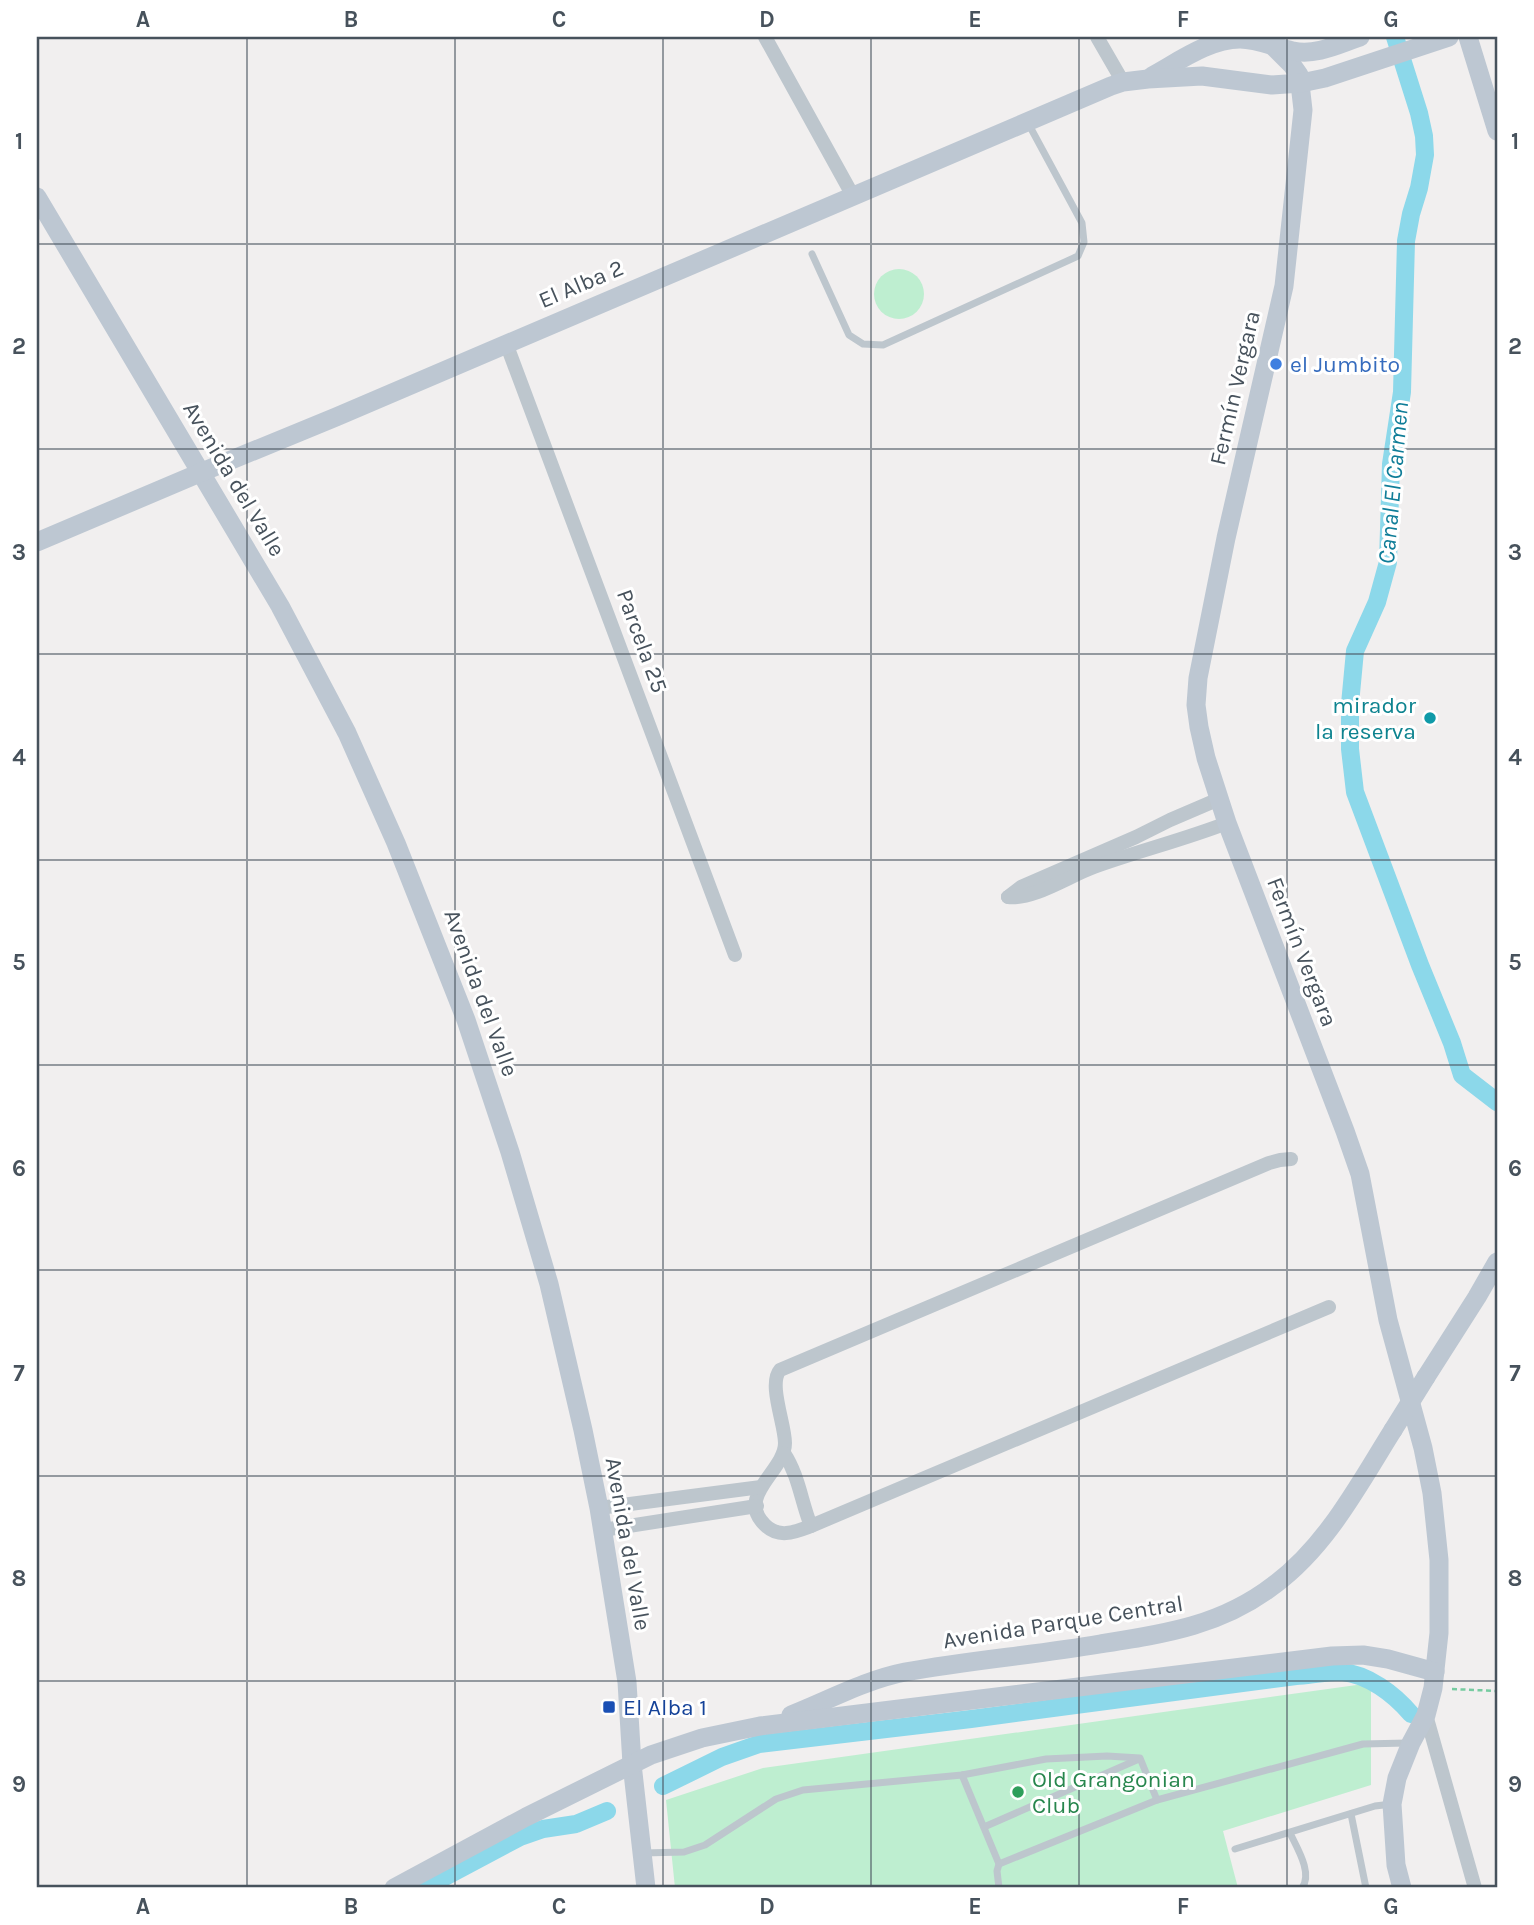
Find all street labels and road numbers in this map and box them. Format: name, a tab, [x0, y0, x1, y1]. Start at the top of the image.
street label: El Alba 2	[535, 254, 627, 314]
street label: Fermín Vergara	[1204, 308, 1266, 468]
street label: Avenida del Valle	[177, 397, 291, 561]
street label: Parcela 25	[611, 586, 673, 696]
street label: Fermín Vergara	[1261, 873, 1343, 1031]
street label: Avenida del Valle	[438, 906, 524, 1080]
street label: Avenida del Valle	[599, 1455, 657, 1633]
street label: Avenida Parque Central	[941, 1590, 1185, 1654]

